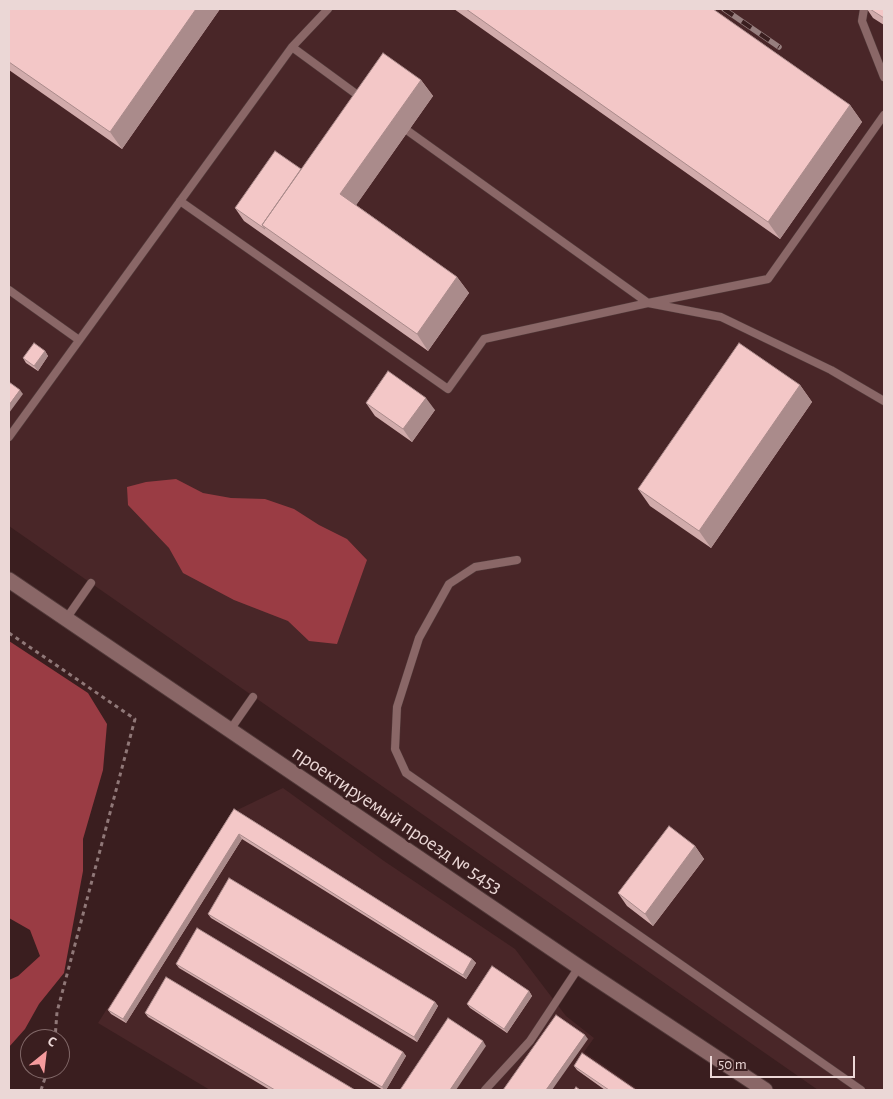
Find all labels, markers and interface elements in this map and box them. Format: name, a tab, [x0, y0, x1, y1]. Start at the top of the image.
street label: проектируемый проезд № 5453	[287, 741, 507, 899]
north arrow	[20, 1029, 70, 1079]
text: С	[45, 1034, 59, 1050]
scale bar	[713, 1046, 858, 1078]
text: 50 m	[718, 1057, 747, 1072]

